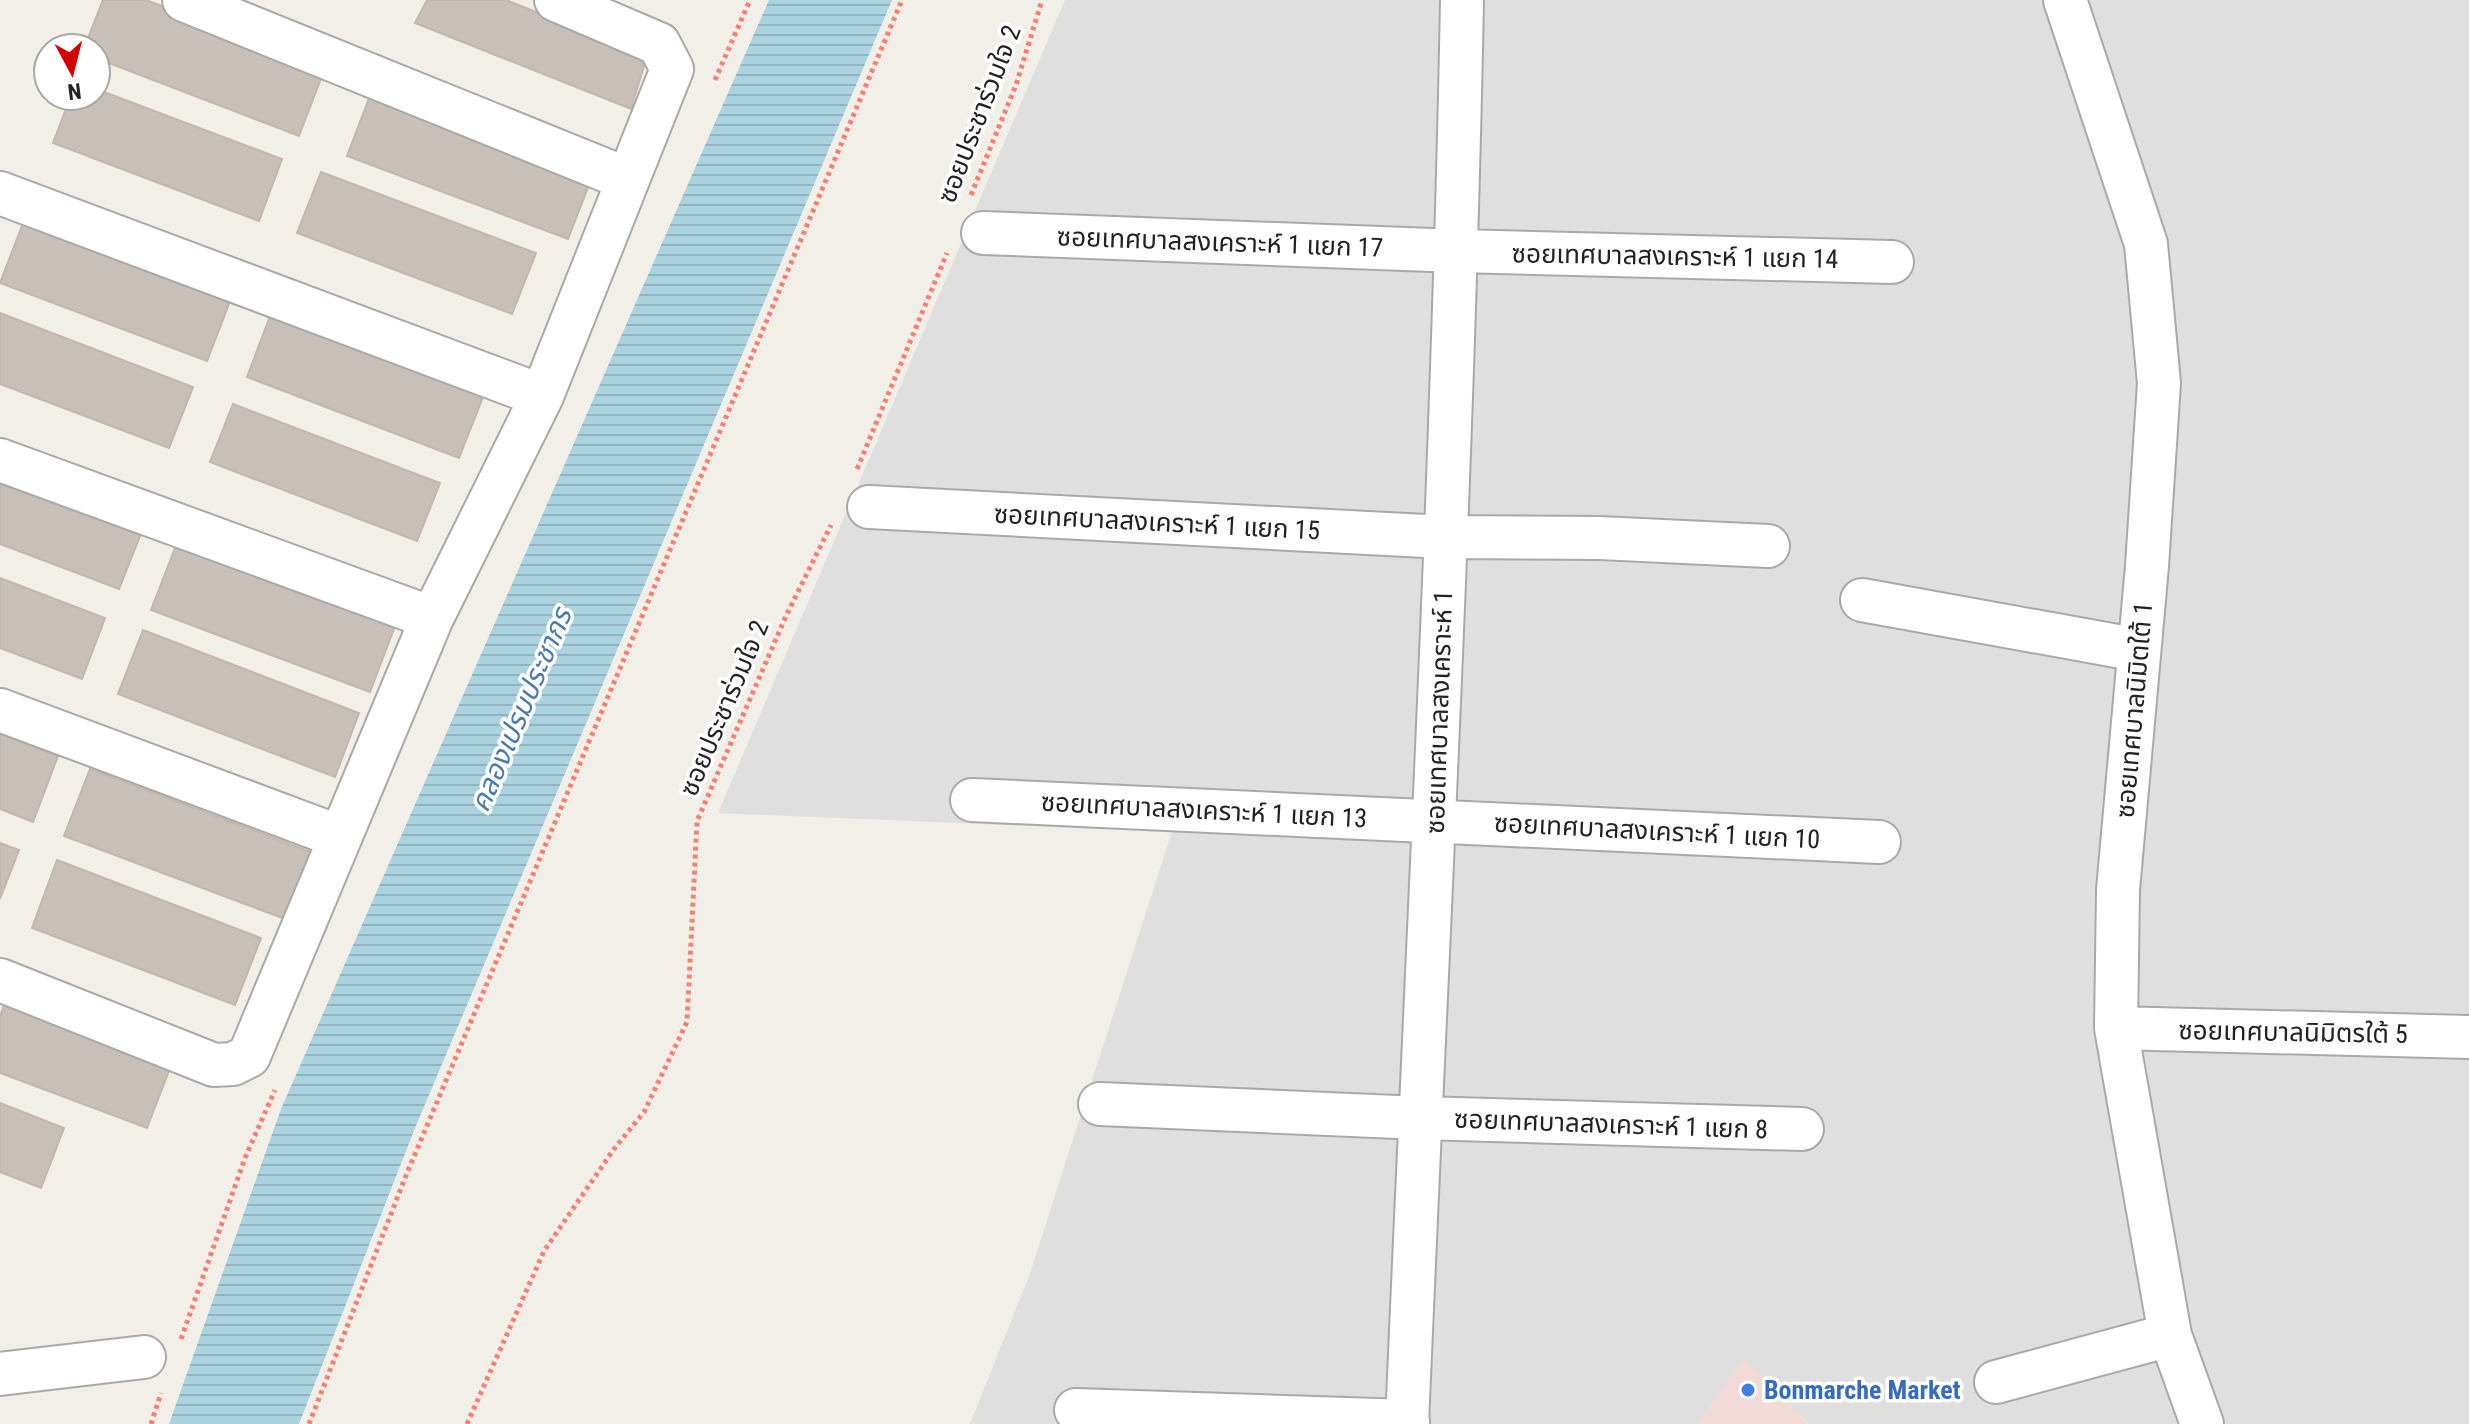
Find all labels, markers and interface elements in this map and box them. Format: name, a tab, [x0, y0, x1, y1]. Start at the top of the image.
street label: ซอยประชาร่วมใจ 2	[931, 21, 1027, 207]
north arrow	[32, 32, 112, 112]
text: N	[66, 78, 83, 105]
street label: ซอยเทศบาลสงเคราะห์ 1 แยก 17	[1056, 221, 1384, 263]
street label: ซอยเทศบาลสงเคราะห์ 1 แยก 14	[1511, 238, 1839, 274]
street label: ซอยเทศบาลสงเคราะห์ 1 แยก 15	[993, 498, 1321, 546]
street label: ซอยเทศบาลสงเคราะห์ 1	[1420, 590, 1458, 834]
water label: คลองเปรมประชากร	[463, 601, 580, 816]
street label: ซอยเทศบาลนิมิตใต้ 1	[2110, 601, 2158, 819]
street label: ซอยประชาร่วมใจ 2	[674, 616, 774, 800]
street label: ซอยเทศบาลสงเคราะห์ 1 แยก 13	[1040, 786, 1368, 834]
street label: ซอยเทศบาลสงเคราะห์ 1 แยก 10	[1493, 807, 1821, 855]
street label: ซอยเทศบาลนิมิตรใต้ 5	[2178, 1015, 2408, 1049]
street label: ซอยเทศบาลสงเคราะห์ 1 แยก 8	[1454, 1104, 1768, 1144]
place label: Bonmarche Market	[1764, 1375, 1961, 1405]
marker: Bonmarche Market	[1739, 1381, 1757, 1399]

